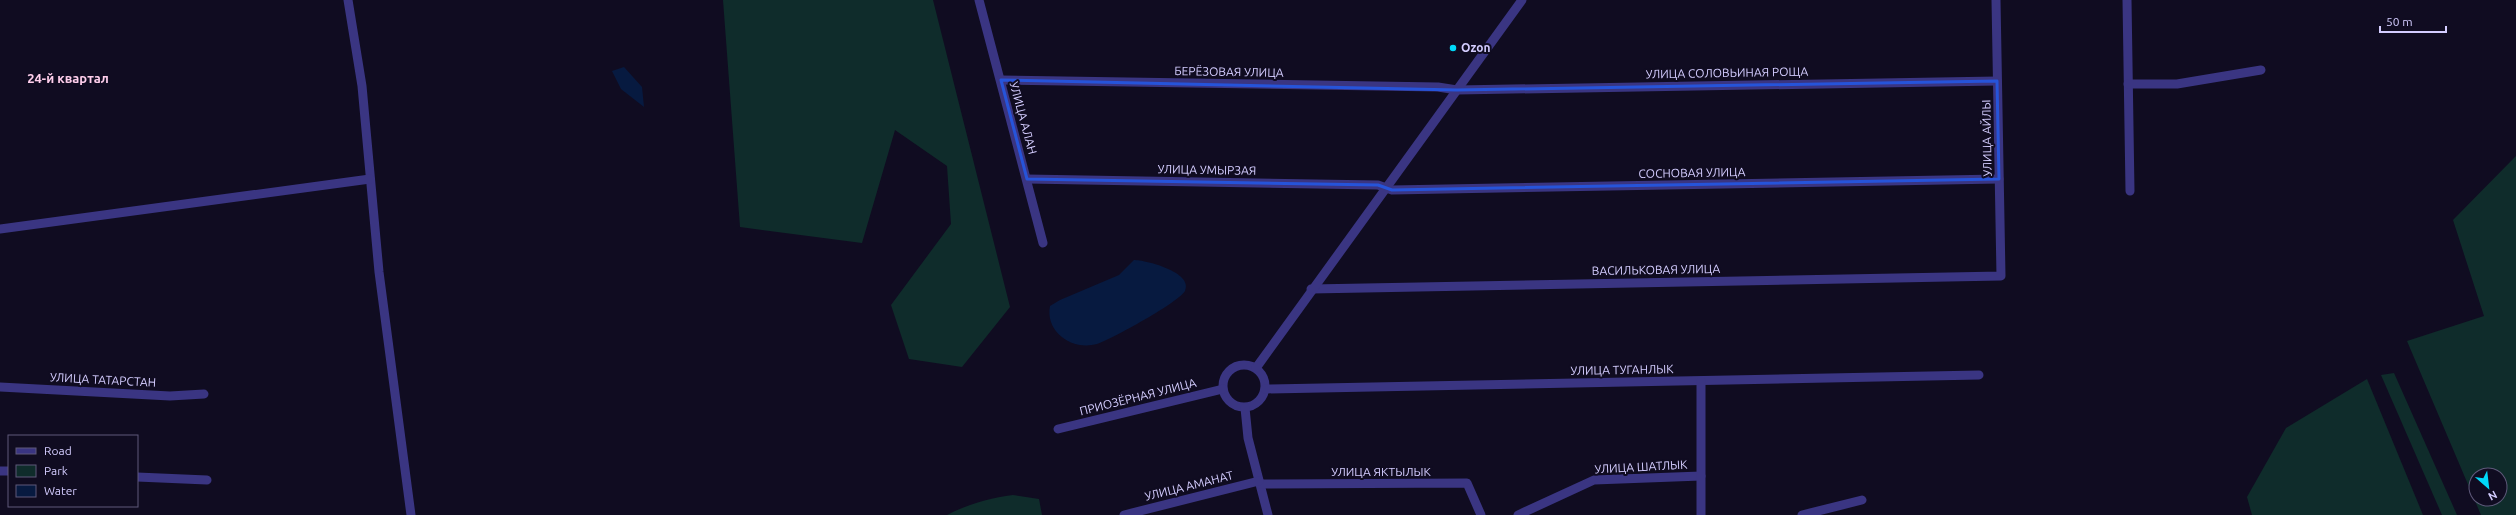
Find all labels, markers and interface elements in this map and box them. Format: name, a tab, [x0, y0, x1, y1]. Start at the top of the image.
scale bar	[2380, 8, 2446, 34]
text: 50 m	[2386, 15, 2413, 28]
place label: Ozon	[1461, 41, 1490, 54]
marker: Ozon	[1448, 43, 1458, 53]
street label: БЕРЁЗОВАЯ УЛИЦА	[1174, 64, 1284, 79]
street label: УЛИЦА СОЛОВЬИНАЯ РОЩА	[1646, 65, 1809, 80]
district label: 24-й квартал	[27, 71, 109, 85]
street label: УЛИЦА АЛАН	[1008, 80, 1039, 156]
street label: УЛИЦА АЙЛЫ	[1979, 99, 1994, 177]
street label: УЛИЦА УМЫРЗАЯ	[1157, 162, 1257, 177]
street label: СОСНОВАЯ УЛИЦА	[1638, 165, 1746, 180]
street label: ВАСИЛЬКОВАЯ УЛИЦА	[1592, 262, 1721, 277]
street label: УЛИЦА ТУГАНЛЫК	[1570, 362, 1674, 377]
street label: УЛИЦА ТАТАРСТАН	[50, 370, 157, 389]
street label: ПРИОЗЁРНАЯ УЛИЦА	[1078, 376, 1198, 417]
legend	[8, 435, 138, 507]
text: Road	[44, 444, 72, 457]
street label: УЛИЦА ШАТЛЫК	[1594, 458, 1688, 475]
text: Park	[44, 464, 68, 477]
street label: УЛИЦА ЯКТЫЛЫК	[1331, 465, 1431, 478]
north arrow	[2468, 467, 2508, 507]
street label: УЛИЦА АМАНАТ	[1143, 468, 1235, 503]
text: Water	[44, 484, 77, 497]
text: N	[2486, 489, 2499, 503]

